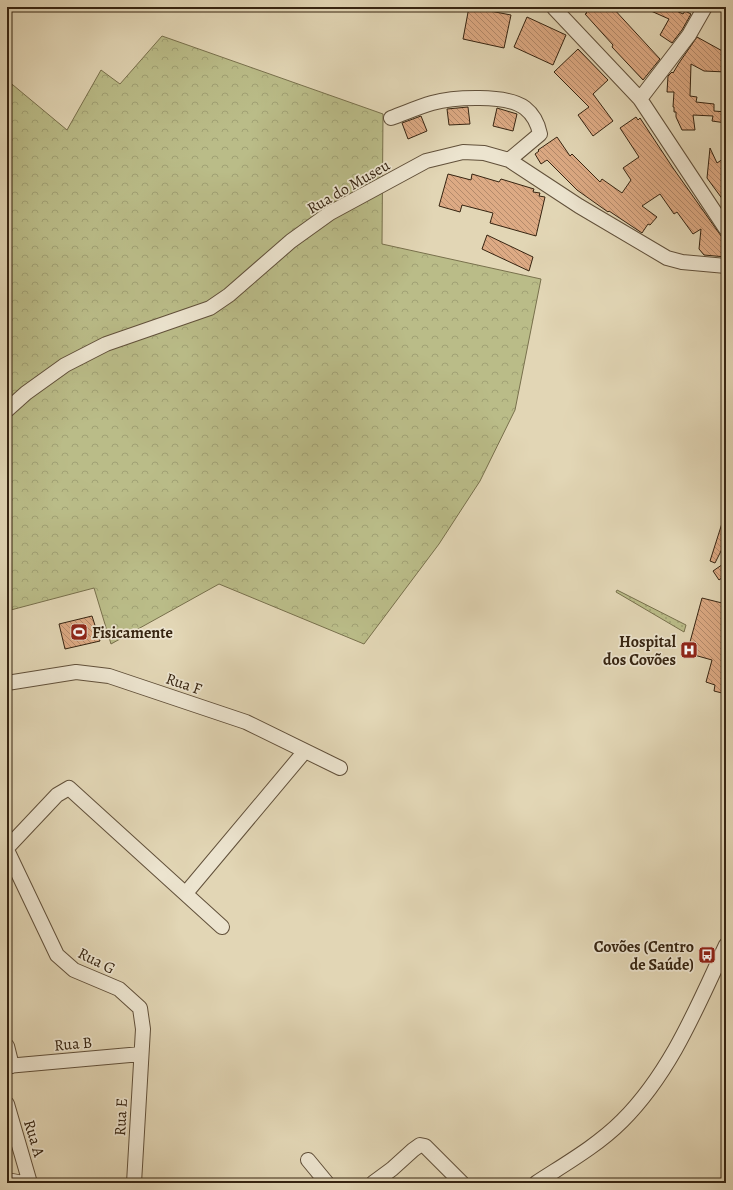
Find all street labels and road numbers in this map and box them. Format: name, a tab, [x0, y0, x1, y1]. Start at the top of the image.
street label: Rua do Museu	[303, 154, 394, 220]
street label: Rua F	[163, 668, 205, 700]
street label: Rua G	[74, 942, 119, 980]
street label: Rua B	[53, 1031, 93, 1057]
street label: Rua E	[109, 1097, 133, 1137]
street label: Rua A	[18, 1117, 50, 1160]

